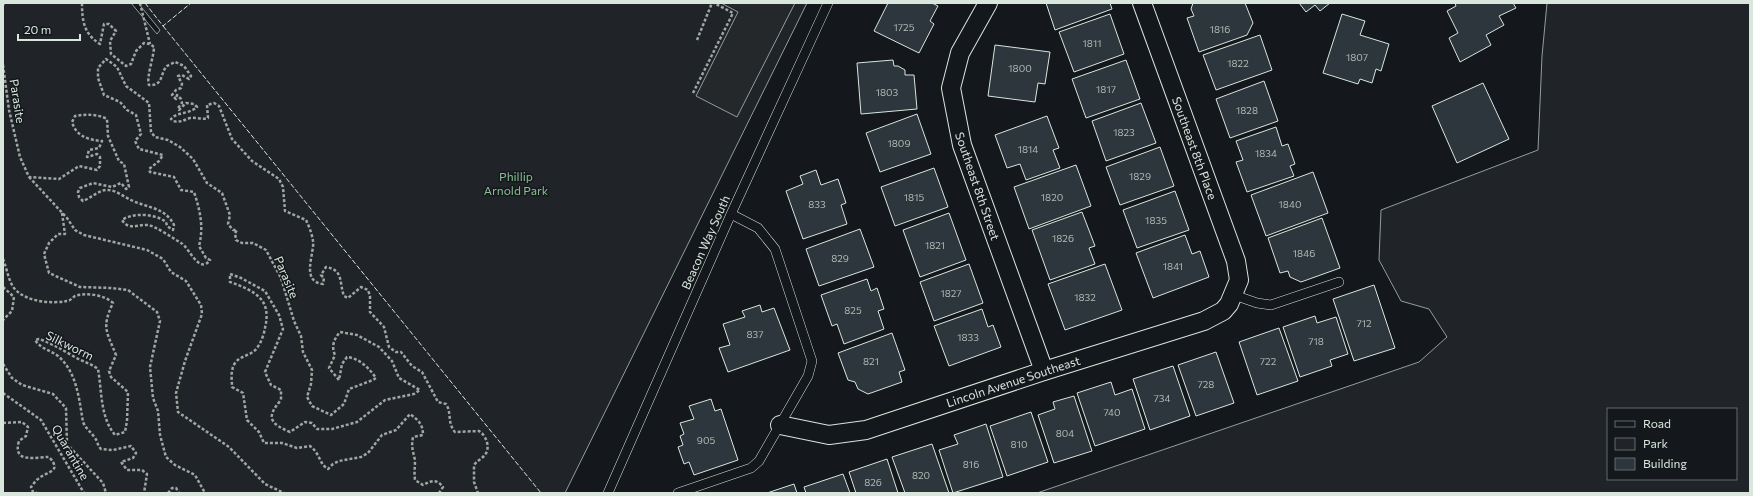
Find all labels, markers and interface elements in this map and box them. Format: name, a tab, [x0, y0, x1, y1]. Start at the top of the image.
scale bar	[18, 16, 80, 42]
house number: 1725	[894, 21, 915, 33]
text: 20 m	[24, 22, 51, 36]
house number: 1816	[1210, 23, 1230, 35]
house number: 1811	[1083, 37, 1101, 49]
house number: 1807	[1346, 51, 1368, 63]
house number: 1822	[1227, 57, 1249, 69]
house number: 1800	[1008, 62, 1032, 74]
street label: Parasite	[8, 78, 28, 124]
house number: 1817	[1096, 83, 1116, 95]
house number: 1803	[876, 86, 899, 98]
street label: Southeast 8th Place	[1170, 95, 1220, 201]
house number: 1828	[1236, 104, 1258, 116]
house number: 1823	[1113, 126, 1135, 138]
street label: Southeast 8th Street	[953, 130, 1003, 242]
house number: 1809	[888, 137, 910, 149]
house number: 1814	[1018, 143, 1038, 155]
house number: 1834	[1255, 147, 1277, 159]
park label: Phillip Arnold Park	[484, 169, 549, 197]
house number: 1829	[1129, 170, 1151, 182]
house number: 1815	[904, 191, 924, 203]
house number: 1820	[1041, 191, 1063, 203]
street label: Beacon Way South	[678, 193, 732, 291]
house number: 833	[808, 198, 826, 210]
house number: 1840	[1279, 198, 1301, 210]
house number: 1835	[1145, 214, 1167, 226]
house number: 1826	[1052, 232, 1074, 244]
house number: 1821	[925, 239, 945, 251]
house number: 1846	[1293, 247, 1315, 259]
house number: 829	[831, 252, 849, 264]
street label: Parasite	[272, 254, 302, 300]
house number: 1841	[1163, 260, 1183, 272]
house number: 1827	[940, 287, 962, 299]
house number: 1832	[1074, 291, 1096, 303]
house number: 825	[844, 304, 862, 316]
house number: 712	[1356, 317, 1372, 329]
street label: Silkworm	[44, 327, 96, 363]
house number: 837	[747, 328, 764, 340]
house number: 1833	[957, 331, 979, 343]
house number: 718	[1308, 335, 1324, 347]
street label: Lincoln Avenue Southeast	[944, 353, 1082, 409]
house number: 821	[863, 355, 879, 367]
house number: 722	[1260, 355, 1277, 367]
house number: 728	[1198, 378, 1214, 390]
house number: 734	[1154, 392, 1171, 404]
house number: 740	[1103, 406, 1121, 418]
legend	[1607, 408, 1737, 480]
text: Road	[1643, 416, 1671, 430]
street label: Quarantine	[49, 422, 93, 482]
house number: 804	[1056, 427, 1074, 439]
house number: 905	[697, 434, 715, 446]
text: Park	[1643, 436, 1669, 450]
house number: 810	[1011, 438, 1027, 450]
text: Building	[1643, 456, 1687, 470]
house number: 816	[963, 458, 979, 470]
house number: 820	[912, 469, 930, 481]
house number: 826	[864, 476, 882, 488]

